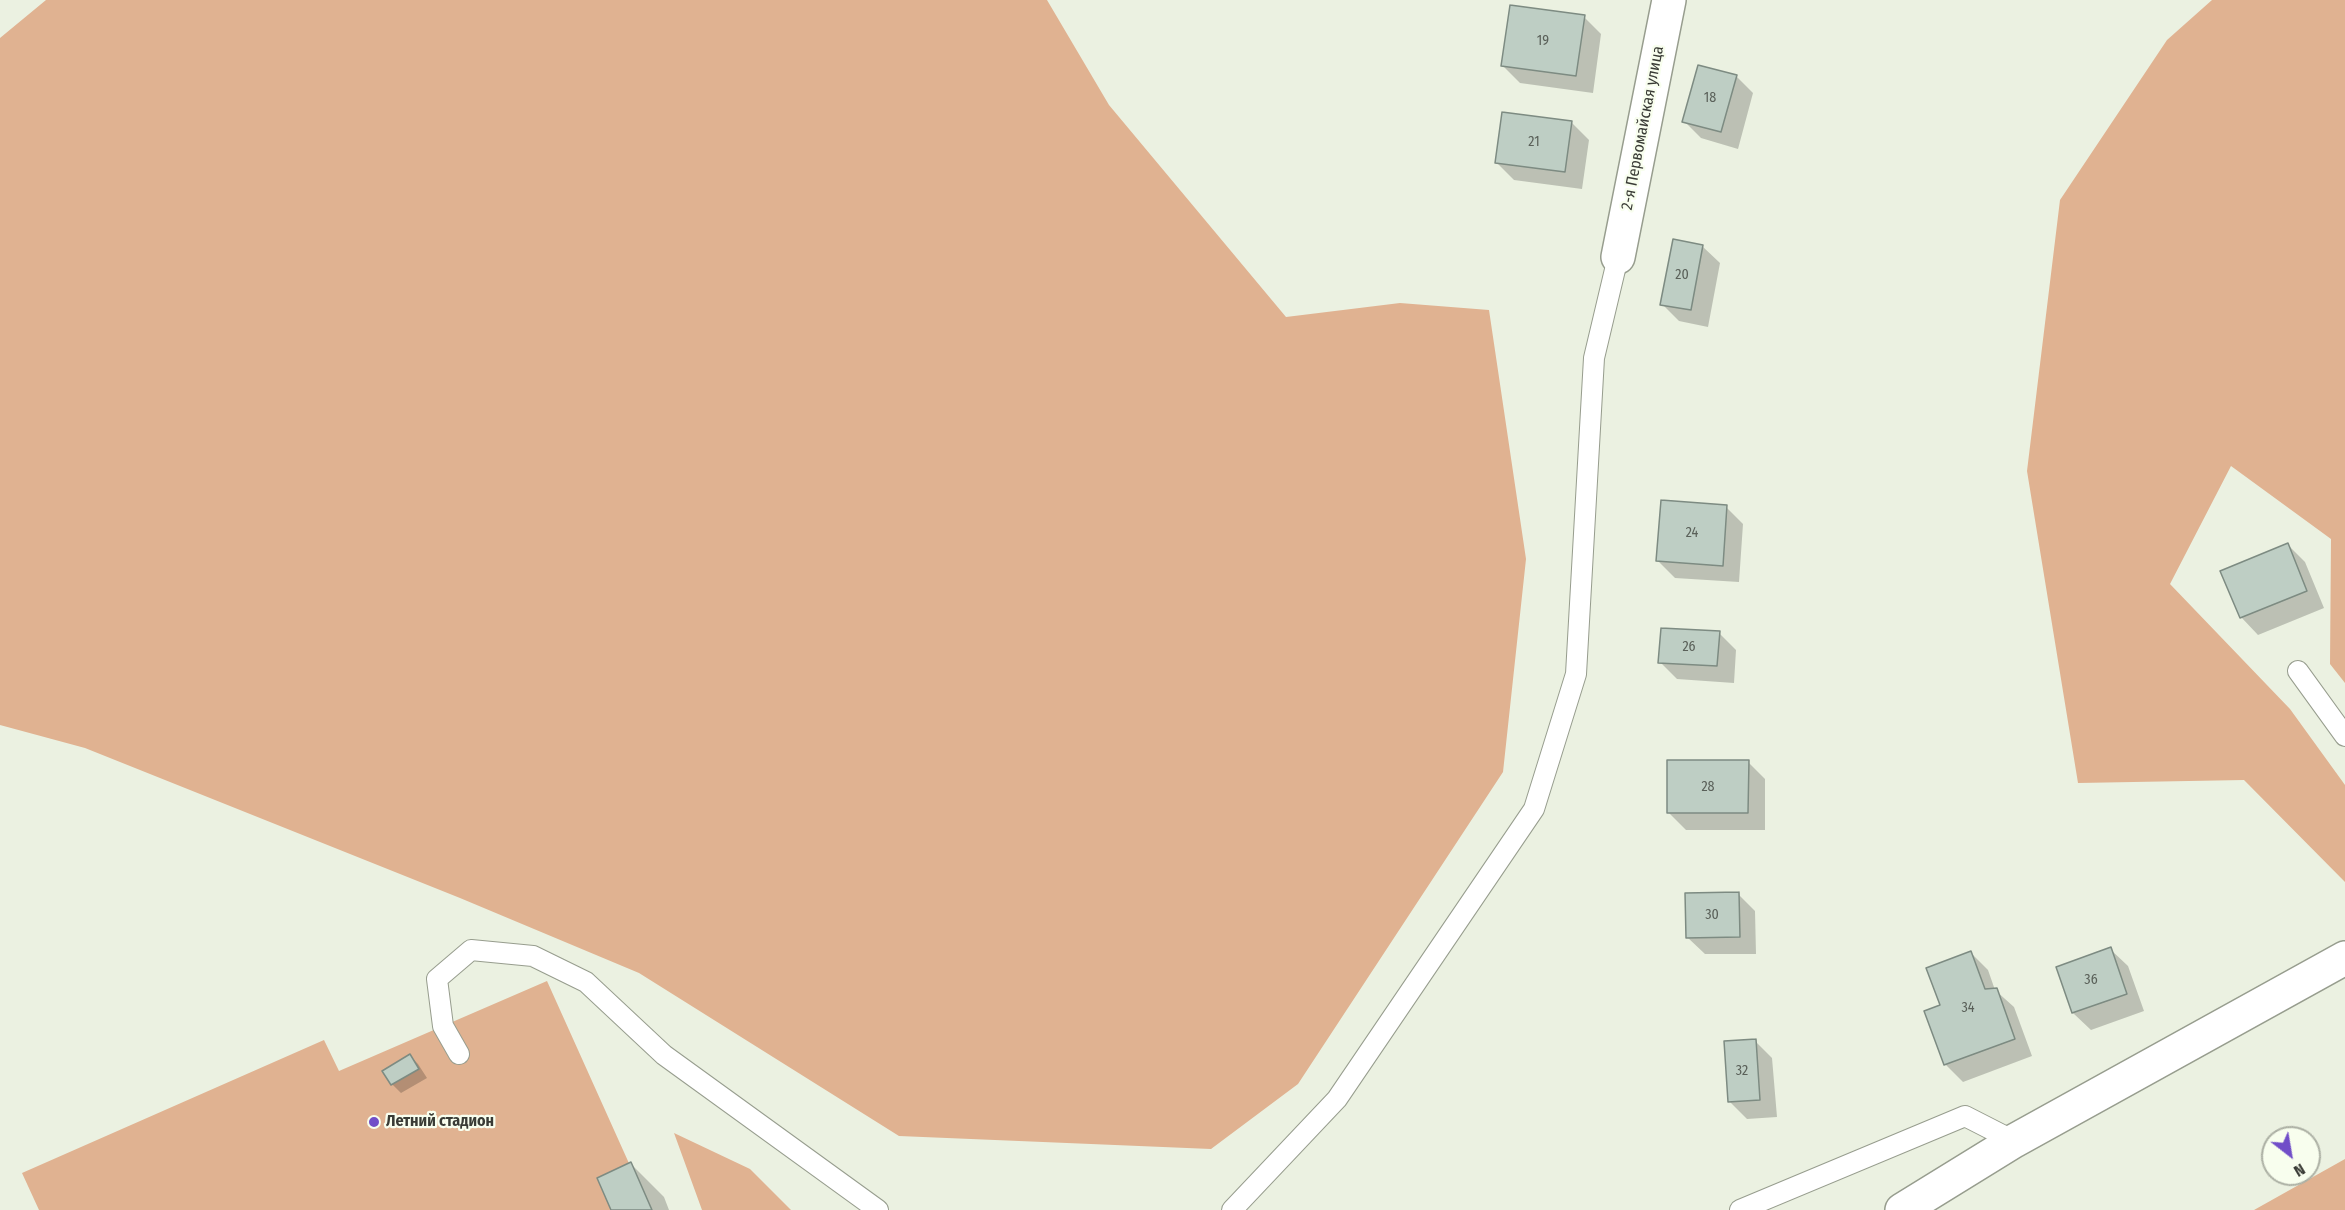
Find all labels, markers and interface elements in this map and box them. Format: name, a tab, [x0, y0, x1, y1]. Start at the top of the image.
house number: 19	[1537, 33, 1549, 49]
street label: 2-я Первомайская улица	[1618, 44, 1668, 212]
house number: 18	[1704, 90, 1716, 106]
house number: 21	[1528, 134, 1540, 150]
house number: 20	[1675, 267, 1689, 283]
house number: 24	[1686, 525, 1698, 541]
house number: 26	[1682, 639, 1696, 655]
house number: 28	[1701, 779, 1715, 795]
house number: 30	[1705, 907, 1719, 923]
house number: 36	[2084, 972, 2098, 988]
house number: 34	[1961, 1000, 1975, 1016]
house number: 32	[1736, 1063, 1748, 1079]
place label: Летний стадион	[386, 1112, 494, 1132]
marker: Летний стадион	[367, 1115, 381, 1129]
north arrow	[2261, 1126, 2321, 1186]
text: N	[2290, 1160, 2309, 1181]

